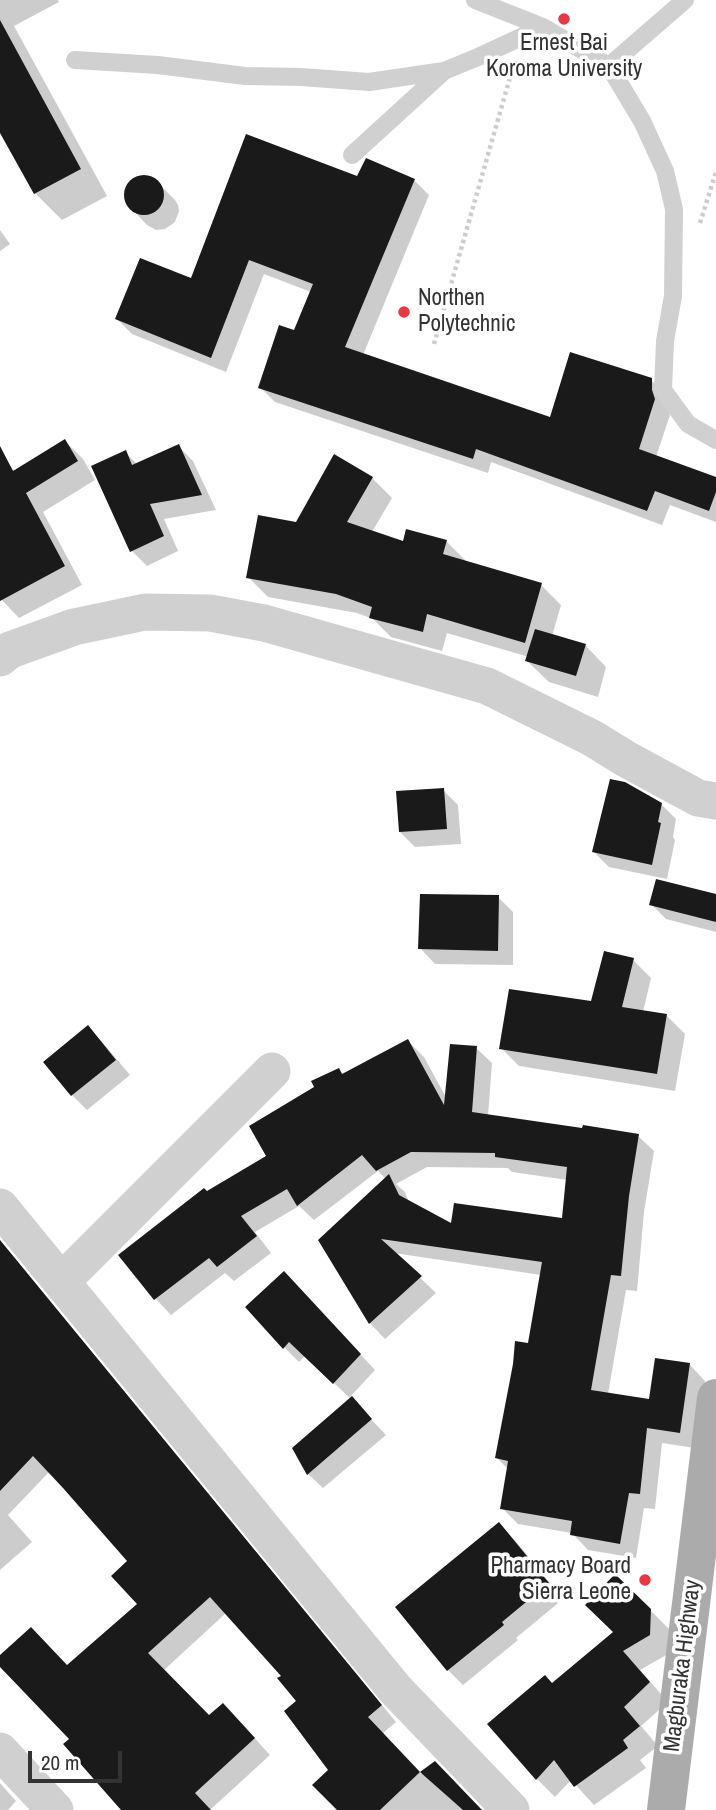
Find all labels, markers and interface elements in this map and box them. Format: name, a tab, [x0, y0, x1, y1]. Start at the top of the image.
marker: Ernest Bai Koroma University	[556, 11, 572, 27]
place label: Ernest Bai Koroma University	[486, 30, 642, 84]
place label: Northen Polytechnic	[418, 285, 515, 339]
marker: Northen Polytechnic	[396, 304, 412, 320]
place label: Pharmacy Board Sierra Leone	[491, 1553, 631, 1607]
marker: Pharmacy Board Sierra Leone	[637, 1572, 653, 1588]
street label: Magburaka Highway	[659, 1578, 707, 1754]
scale bar	[32, 1736, 126, 1780]
text: 20 m	[41, 1748, 79, 1777]

